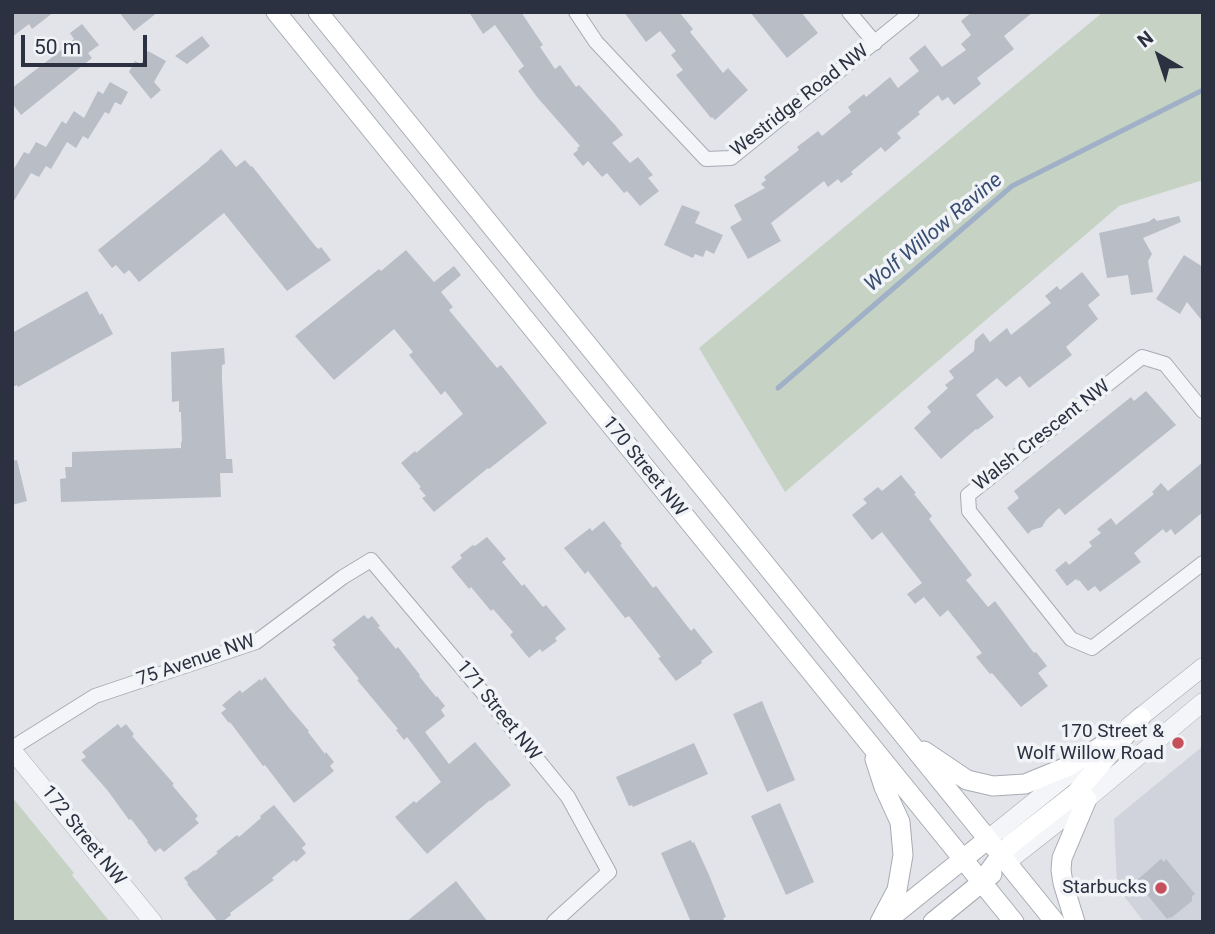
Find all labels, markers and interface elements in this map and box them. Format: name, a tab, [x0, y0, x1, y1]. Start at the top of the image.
scale bar	[24, 21, 150, 65]
north arrow	[1124, 21, 1194, 91]
text: N	[1133, 26, 1158, 52]
text: 50 m	[34, 35, 81, 59]
street label: Westridge Road NW	[727, 40, 873, 162]
water label: Wolf Willow Ravine	[860, 168, 1008, 298]
street label: Walsh Crescent NW	[969, 376, 1115, 496]
street label: 170 Street NW	[597, 412, 691, 522]
street label: 75 Avenue NW	[134, 630, 258, 692]
street label: 171 Street NW	[451, 656, 545, 766]
place label: 170 Street & Wolf Willow Road	[1017, 721, 1164, 765]
marker: 170 Street & Wolf Willow Road	[1170, 735, 1186, 751]
street label: 172 Street NW	[36, 781, 130, 891]
place label: Starbucks	[1062, 877, 1147, 899]
marker: Starbucks	[1153, 880, 1169, 896]

